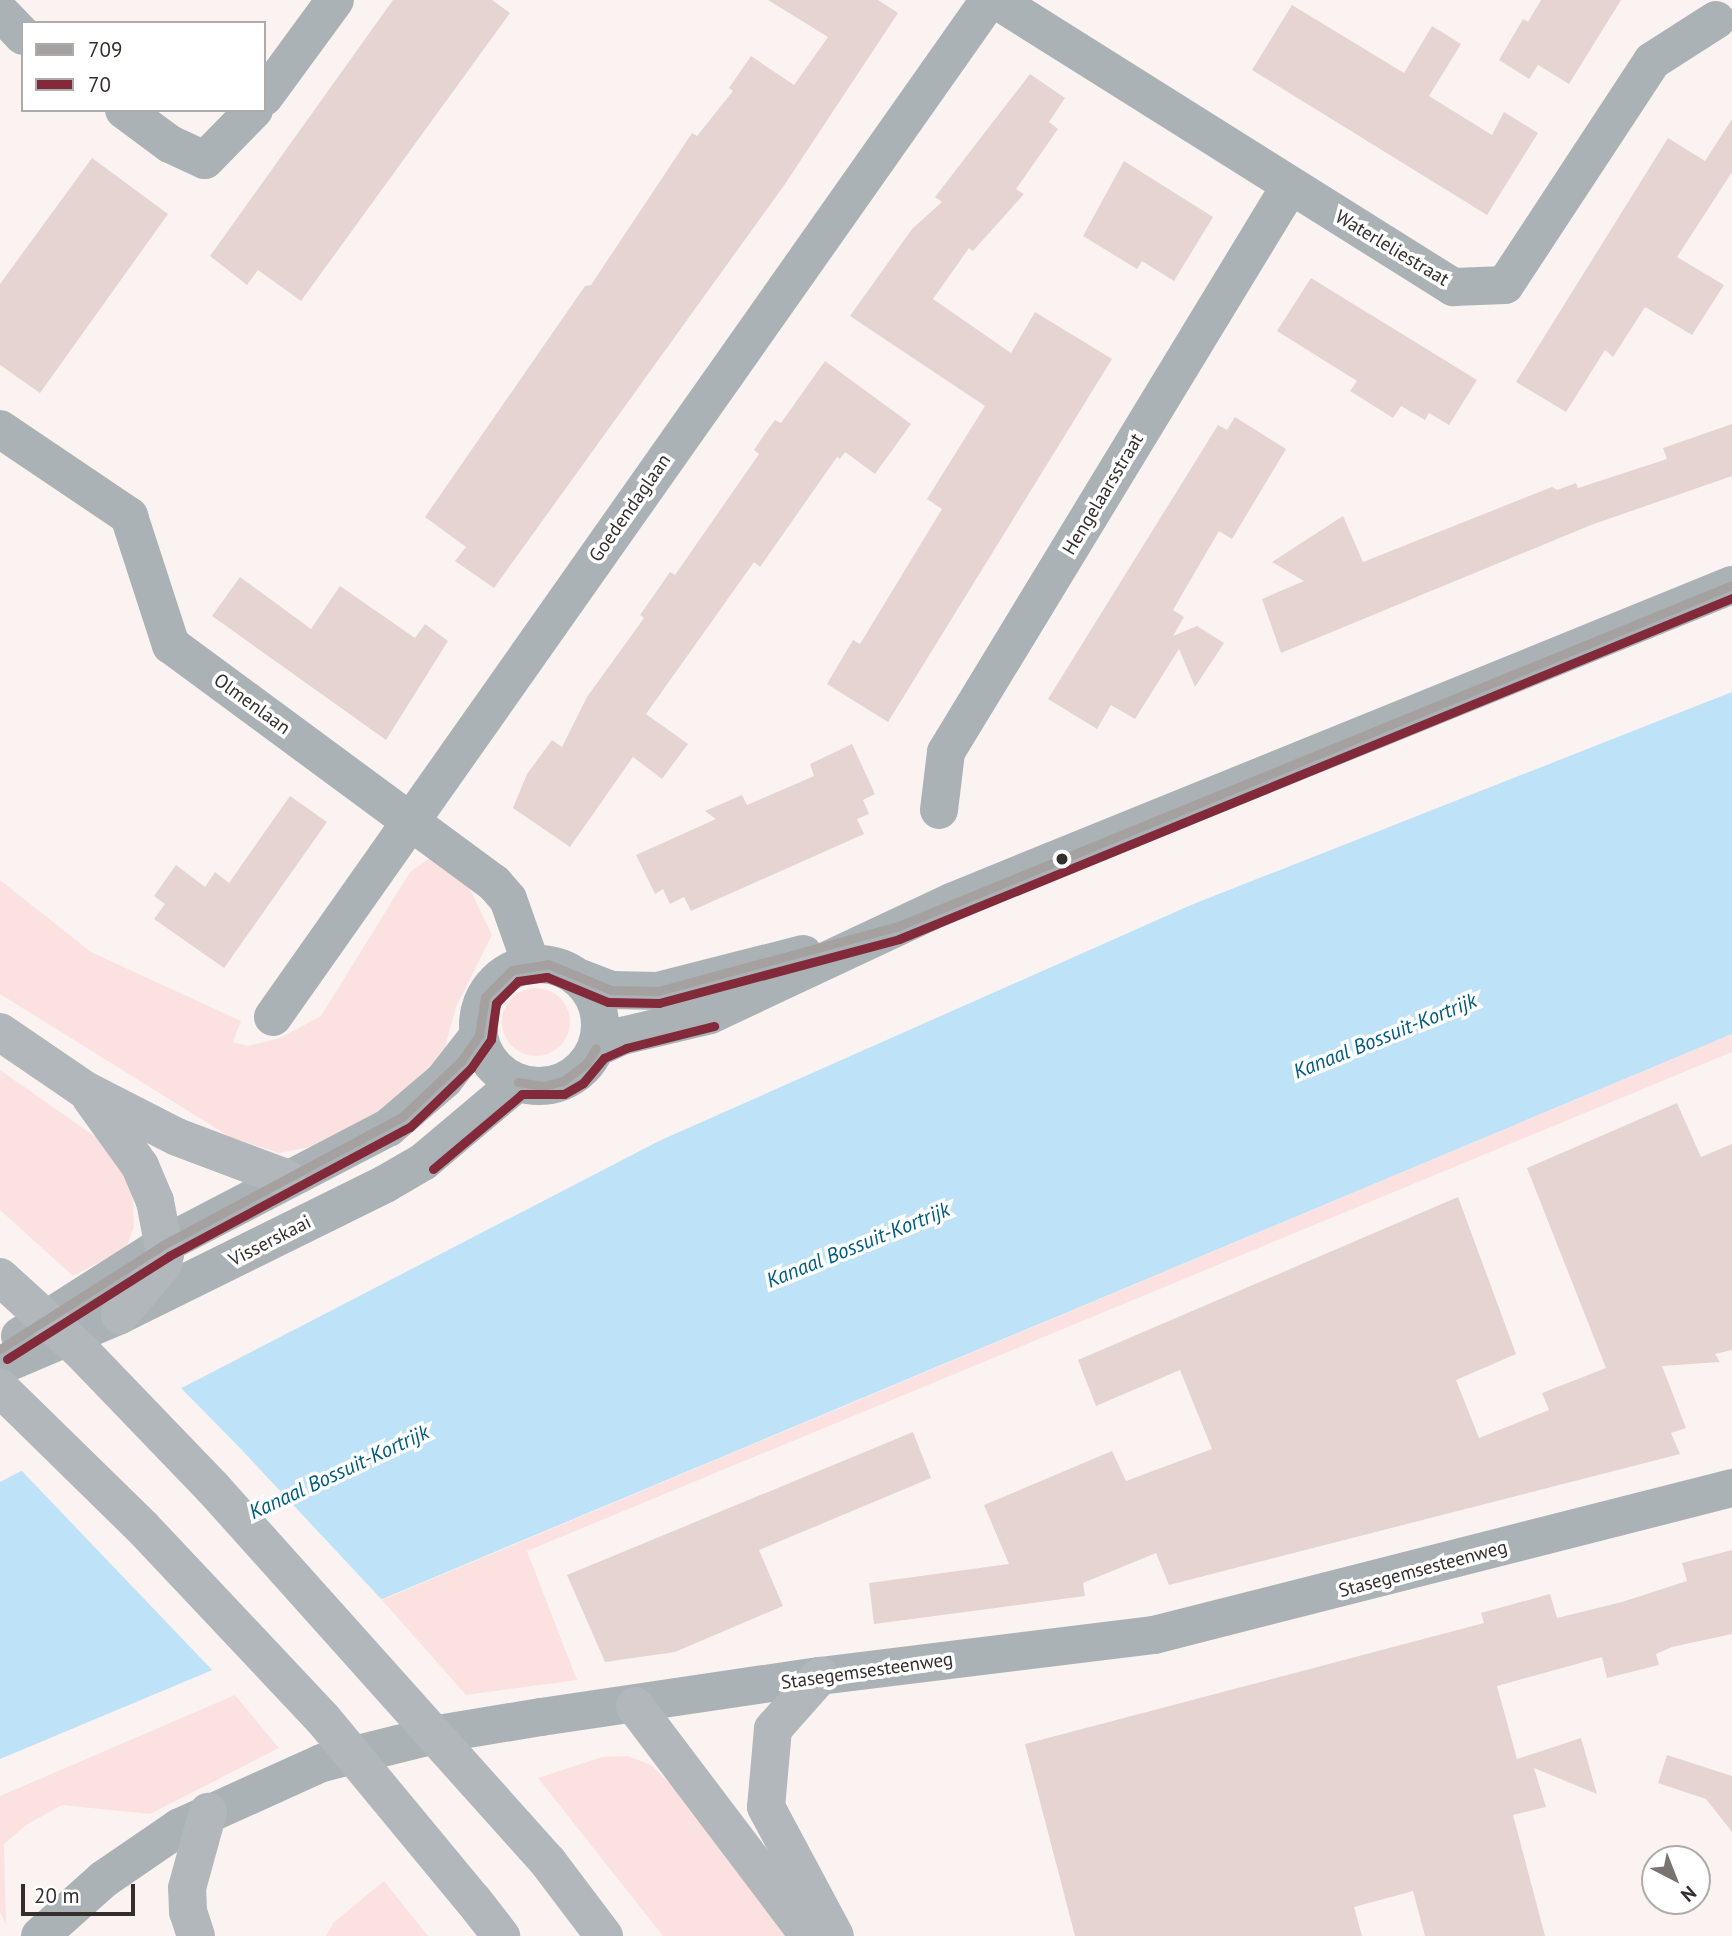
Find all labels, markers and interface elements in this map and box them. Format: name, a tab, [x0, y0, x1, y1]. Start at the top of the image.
legend	[21, 21, 266, 112]
text: 709	[88, 36, 122, 63]
text: 70	[88, 71, 111, 98]
street label: Waterleliestraat	[1331, 205, 1453, 291]
street label: Hengelaarsstraat	[1058, 429, 1148, 559]
street label: Goedendaglaan	[584, 450, 676, 566]
street label: Olmenlaan	[209, 669, 295, 739]
unlabelled marker	[1055, 852, 1069, 866]
water label: Kanaal Bossuit-Kortrijk	[1290, 988, 1480, 1084]
water label: Kanaal Bossuit-Kortrijk	[763, 1197, 953, 1293]
street label: Visserskaai	[225, 1211, 315, 1271]
water label: Kanaal Bossuit-Kortrijk	[245, 1419, 433, 1525]
street label: Stasegemsesteenweg	[1336, 1536, 1510, 1602]
street label: Stasegemsesteenweg	[780, 1648, 954, 1694]
north arrow	[1641, 1845, 1711, 1915]
scale bar	[24, 1870, 138, 1914]
text: N	[1676, 1881, 1701, 1907]
text: 20 m	[34, 1882, 80, 1909]

